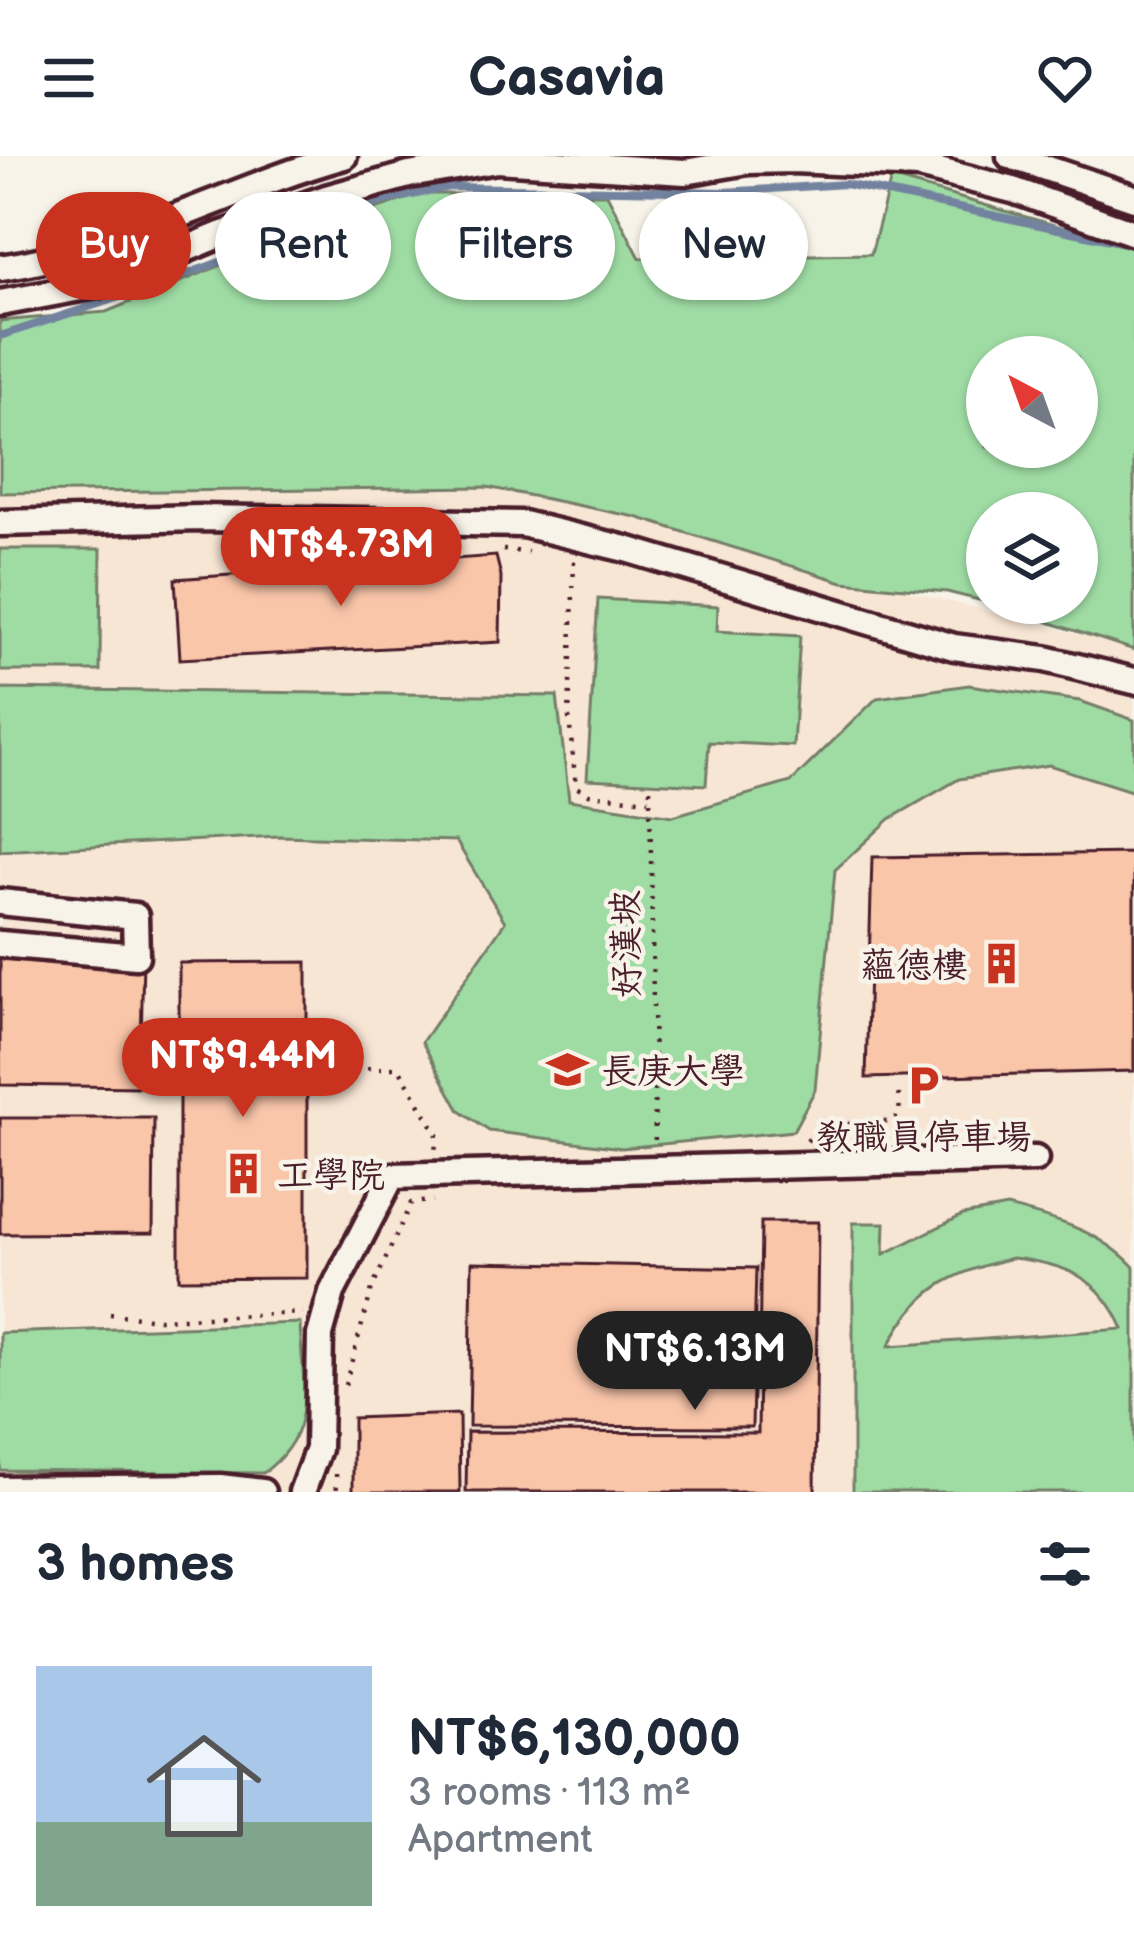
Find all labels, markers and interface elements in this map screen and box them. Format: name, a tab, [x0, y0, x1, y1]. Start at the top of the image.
icon: menu	[36, 45, 102, 111]
icon: heart	[1032, 45, 1098, 111]
text: Casavia	[469, 46, 665, 111]
chip: Buy	[36, 192, 191, 300]
chip: Rent	[215, 192, 391, 300]
chip: Filters	[415, 192, 615, 300]
chip: New	[639, 192, 808, 300]
north arrow	[966, 336, 1098, 468]
map controls	[966, 336, 1098, 624]
button: layers	[966, 492, 1098, 624]
pin: NT$4.73M	[217, 507, 465, 609]
text: NT$4.73M	[248, 522, 434, 569]
street label: 好漢坡	[605, 890, 650, 998]
building icon: 蘊德樓	[979, 941, 1025, 987]
place label: 蘊德樓	[860, 945, 968, 988]
pin: NT$9.44M	[119, 1018, 367, 1120]
text: NT$9.44M	[149, 1033, 337, 1080]
school or university icon: 長庚大學	[544, 1047, 590, 1093]
place label: 長庚大學	[601, 1051, 745, 1094]
parking icon: 教職員停車場	[901, 1063, 947, 1109]
place label: 教職員停車場	[816, 1117, 1032, 1160]
building icon: 工學院	[220, 1151, 266, 1197]
place label: 工學院	[277, 1155, 385, 1198]
pin: NT$6.13M	[571, 1311, 819, 1413]
text: NT$6.13M	[604, 1326, 786, 1373]
icon: filters	[1032, 1531, 1098, 1597]
text: 3 homes	[36, 1534, 234, 1595]
text: NT$6,130,000	[408, 1709, 741, 1770]
icon: home	[132, 1714, 276, 1858]
text: 3 rooms · 113 m²	[408, 1770, 691, 1817]
text: Apartment	[408, 1817, 592, 1864]

